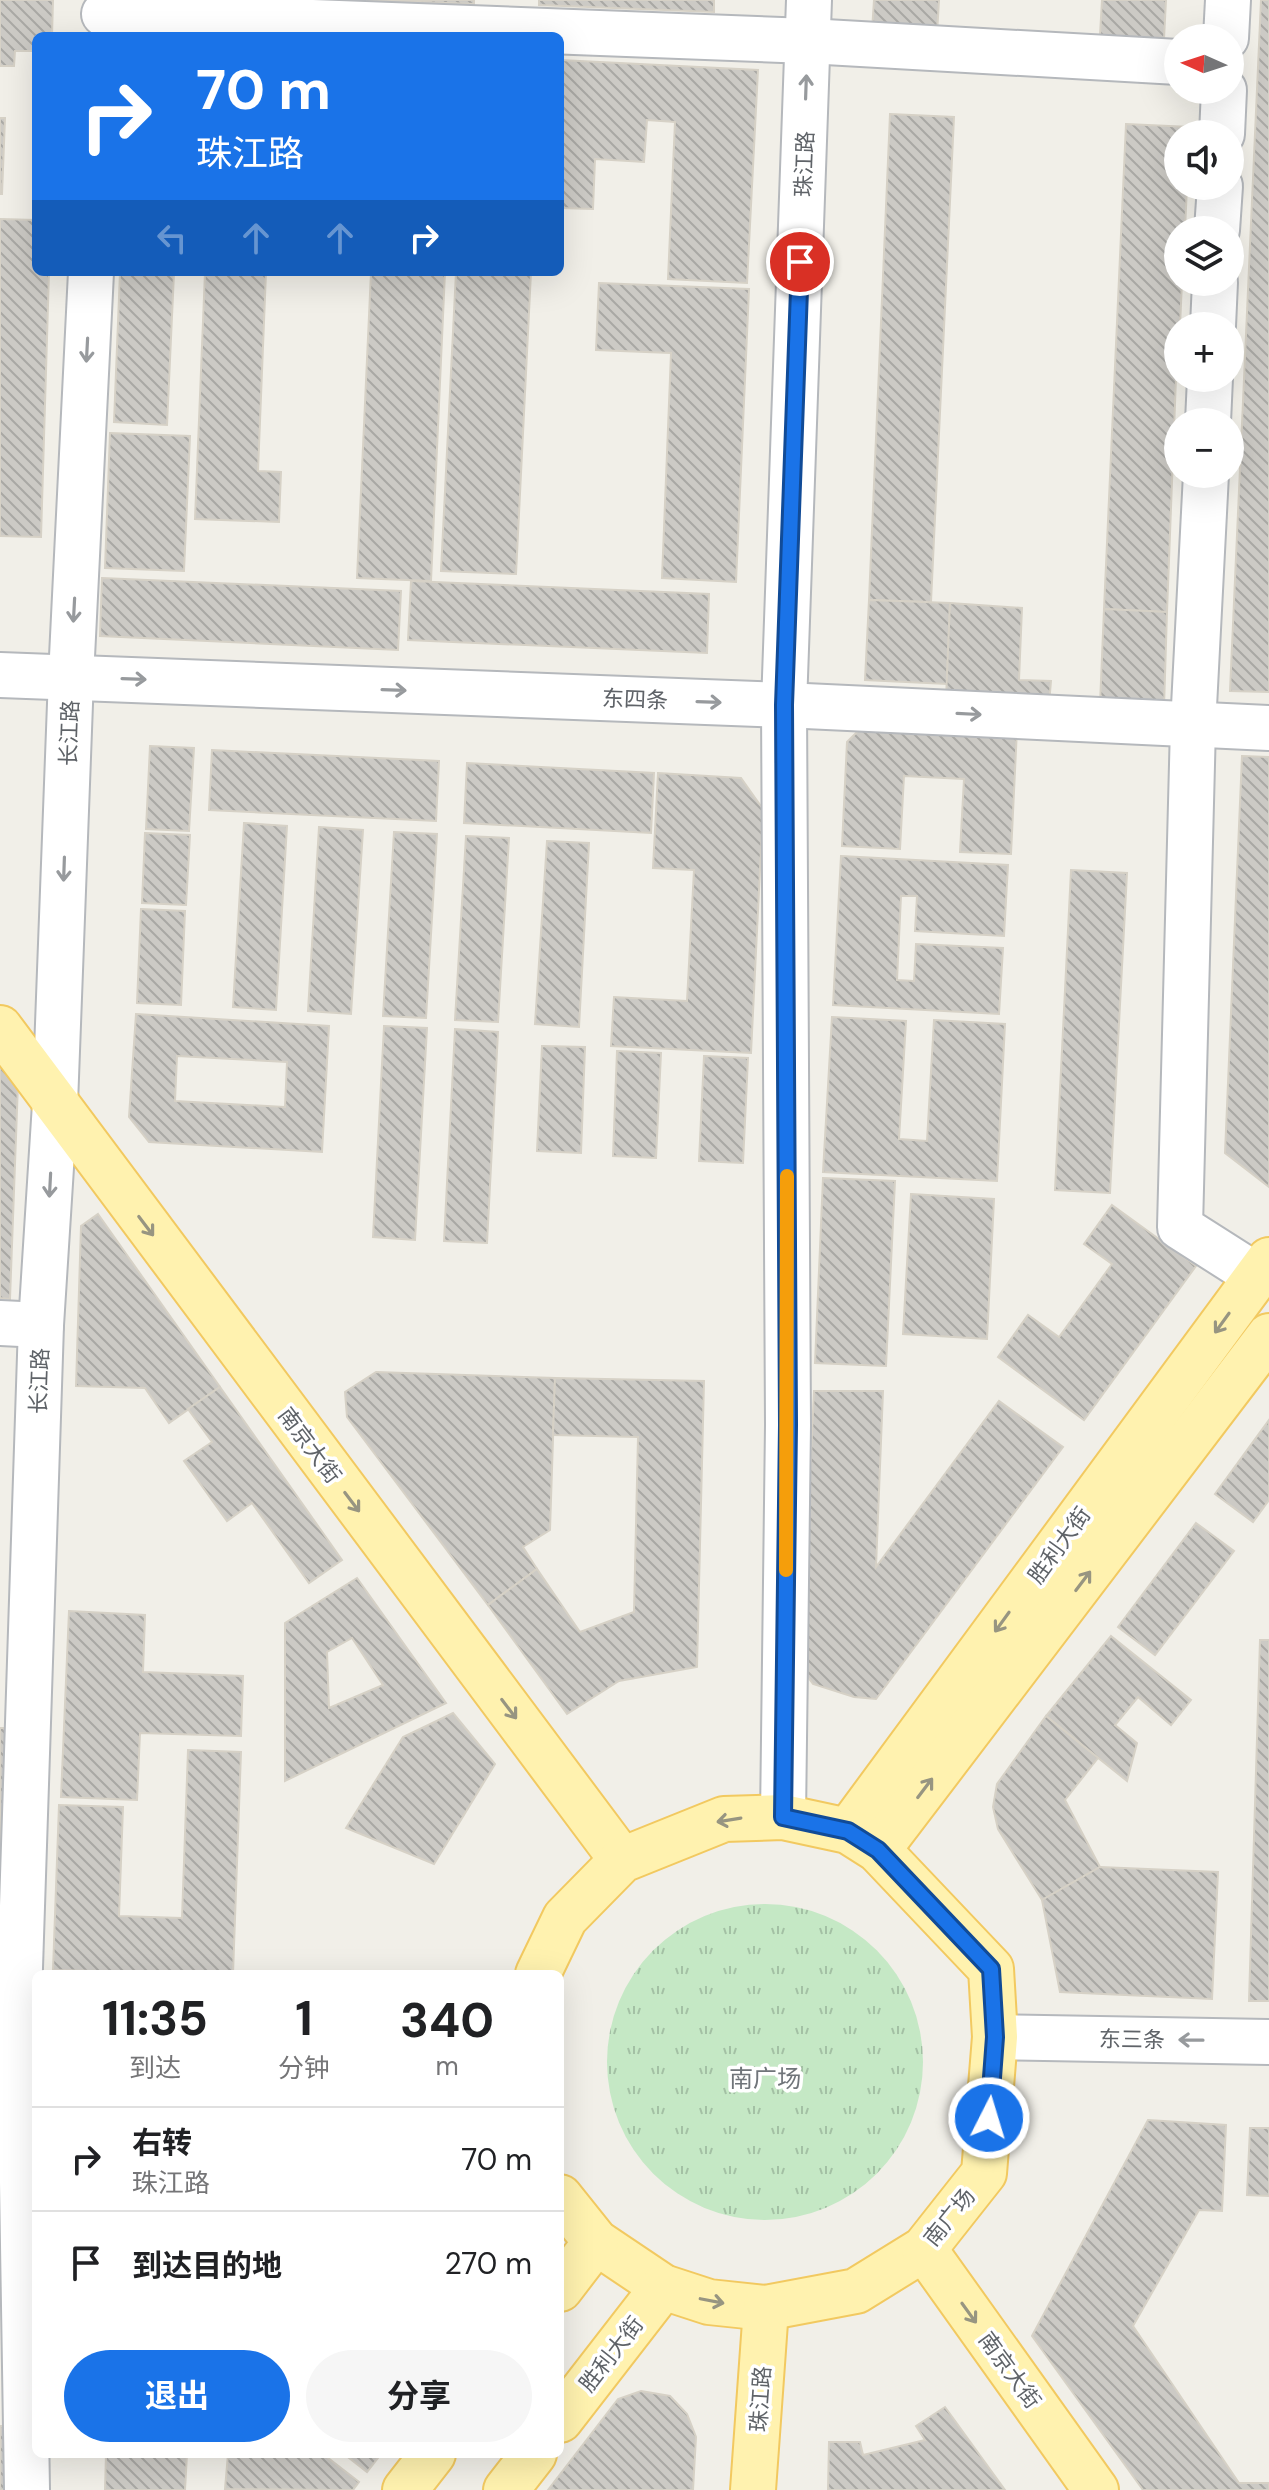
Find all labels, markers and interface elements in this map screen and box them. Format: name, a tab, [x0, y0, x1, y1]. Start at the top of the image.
north arrow	[1164, 24, 1244, 104]
map controls	[1164, 24, 1244, 488]
text: 70 m	[196, 53, 331, 126]
icon: right	[64, 64, 168, 168]
one-way arrow	[799, 74, 814, 101]
button: sound	[1164, 120, 1244, 200]
text: 珠江路	[196, 130, 304, 177]
street label: 珠江路	[789, 131, 820, 198]
icon: left	[150, 216, 194, 260]
icon: ahead	[234, 216, 278, 260]
icon: ahead	[318, 216, 362, 260]
icon: right	[402, 216, 446, 260]
button: layers	[1164, 216, 1244, 296]
pin	[766, 228, 834, 296]
icon: arrive	[778, 240, 822, 284]
button: +	[1164, 312, 1244, 392]
one-way arrow	[79, 336, 94, 363]
button: −	[1164, 408, 1244, 488]
one-way arrow	[66, 596, 81, 623]
one-way arrow	[120, 672, 147, 687]
one-way arrow	[380, 682, 407, 697]
street label: 东四条	[601, 684, 668, 715]
one-way arrow	[695, 694, 722, 709]
street label: 长江路	[54, 700, 85, 767]
one-way arrow	[955, 707, 982, 722]
one-way arrow	[56, 855, 71, 882]
one-way arrow	[42, 1171, 57, 1198]
one-way arrow	[138, 1215, 155, 1236]
one-way arrow	[1214, 1312, 1231, 1333]
street label: 长江路	[24, 1348, 55, 1415]
street label: 南京大街	[272, 1401, 348, 1489]
one-way arrow	[344, 1491, 361, 1512]
street label: 胜利大街	[1022, 1501, 1097, 1589]
one-way arrow	[1074, 1571, 1091, 1592]
one-way arrow	[994, 1611, 1010, 1633]
one-way arrow	[500, 1698, 517, 1720]
one-way arrow	[917, 1778, 934, 1799]
one-way arrow	[717, 1814, 743, 1829]
text: 11:35	[102, 1987, 208, 2050]
text: 1	[295, 1987, 313, 2050]
text: 340	[400, 1989, 494, 2052]
street label: 东三条	[1099, 2024, 1165, 2055]
one-way arrow	[1178, 2032, 1205, 2048]
text: m	[435, 2049, 459, 2083]
text: 到达	[129, 2051, 181, 2085]
text: 分钟	[278, 2051, 330, 2085]
district label: 南广场	[729, 2063, 801, 2094]
position arrow	[947, 2076, 1031, 2160]
text: 右转	[132, 2123, 192, 2162]
icon: right	[64, 2137, 108, 2181]
text: 70 m	[461, 2140, 532, 2179]
text: 珠江路	[132, 2166, 210, 2200]
street label: 南广场	[917, 2183, 981, 2252]
icon: arrive	[64, 2241, 108, 2285]
text: 270 m	[444, 2244, 532, 2283]
text: 到达目的地	[132, 2246, 282, 2285]
one-way arrow	[699, 2295, 725, 2310]
one-way arrow	[961, 2301, 977, 2323]
street label: 胜利大街	[573, 2311, 650, 2398]
street label: 南京大街	[972, 2326, 1047, 2414]
button: 退出	[64, 2350, 290, 2442]
button: 分享	[306, 2350, 532, 2442]
street label: 珠江路	[744, 2365, 777, 2433]

